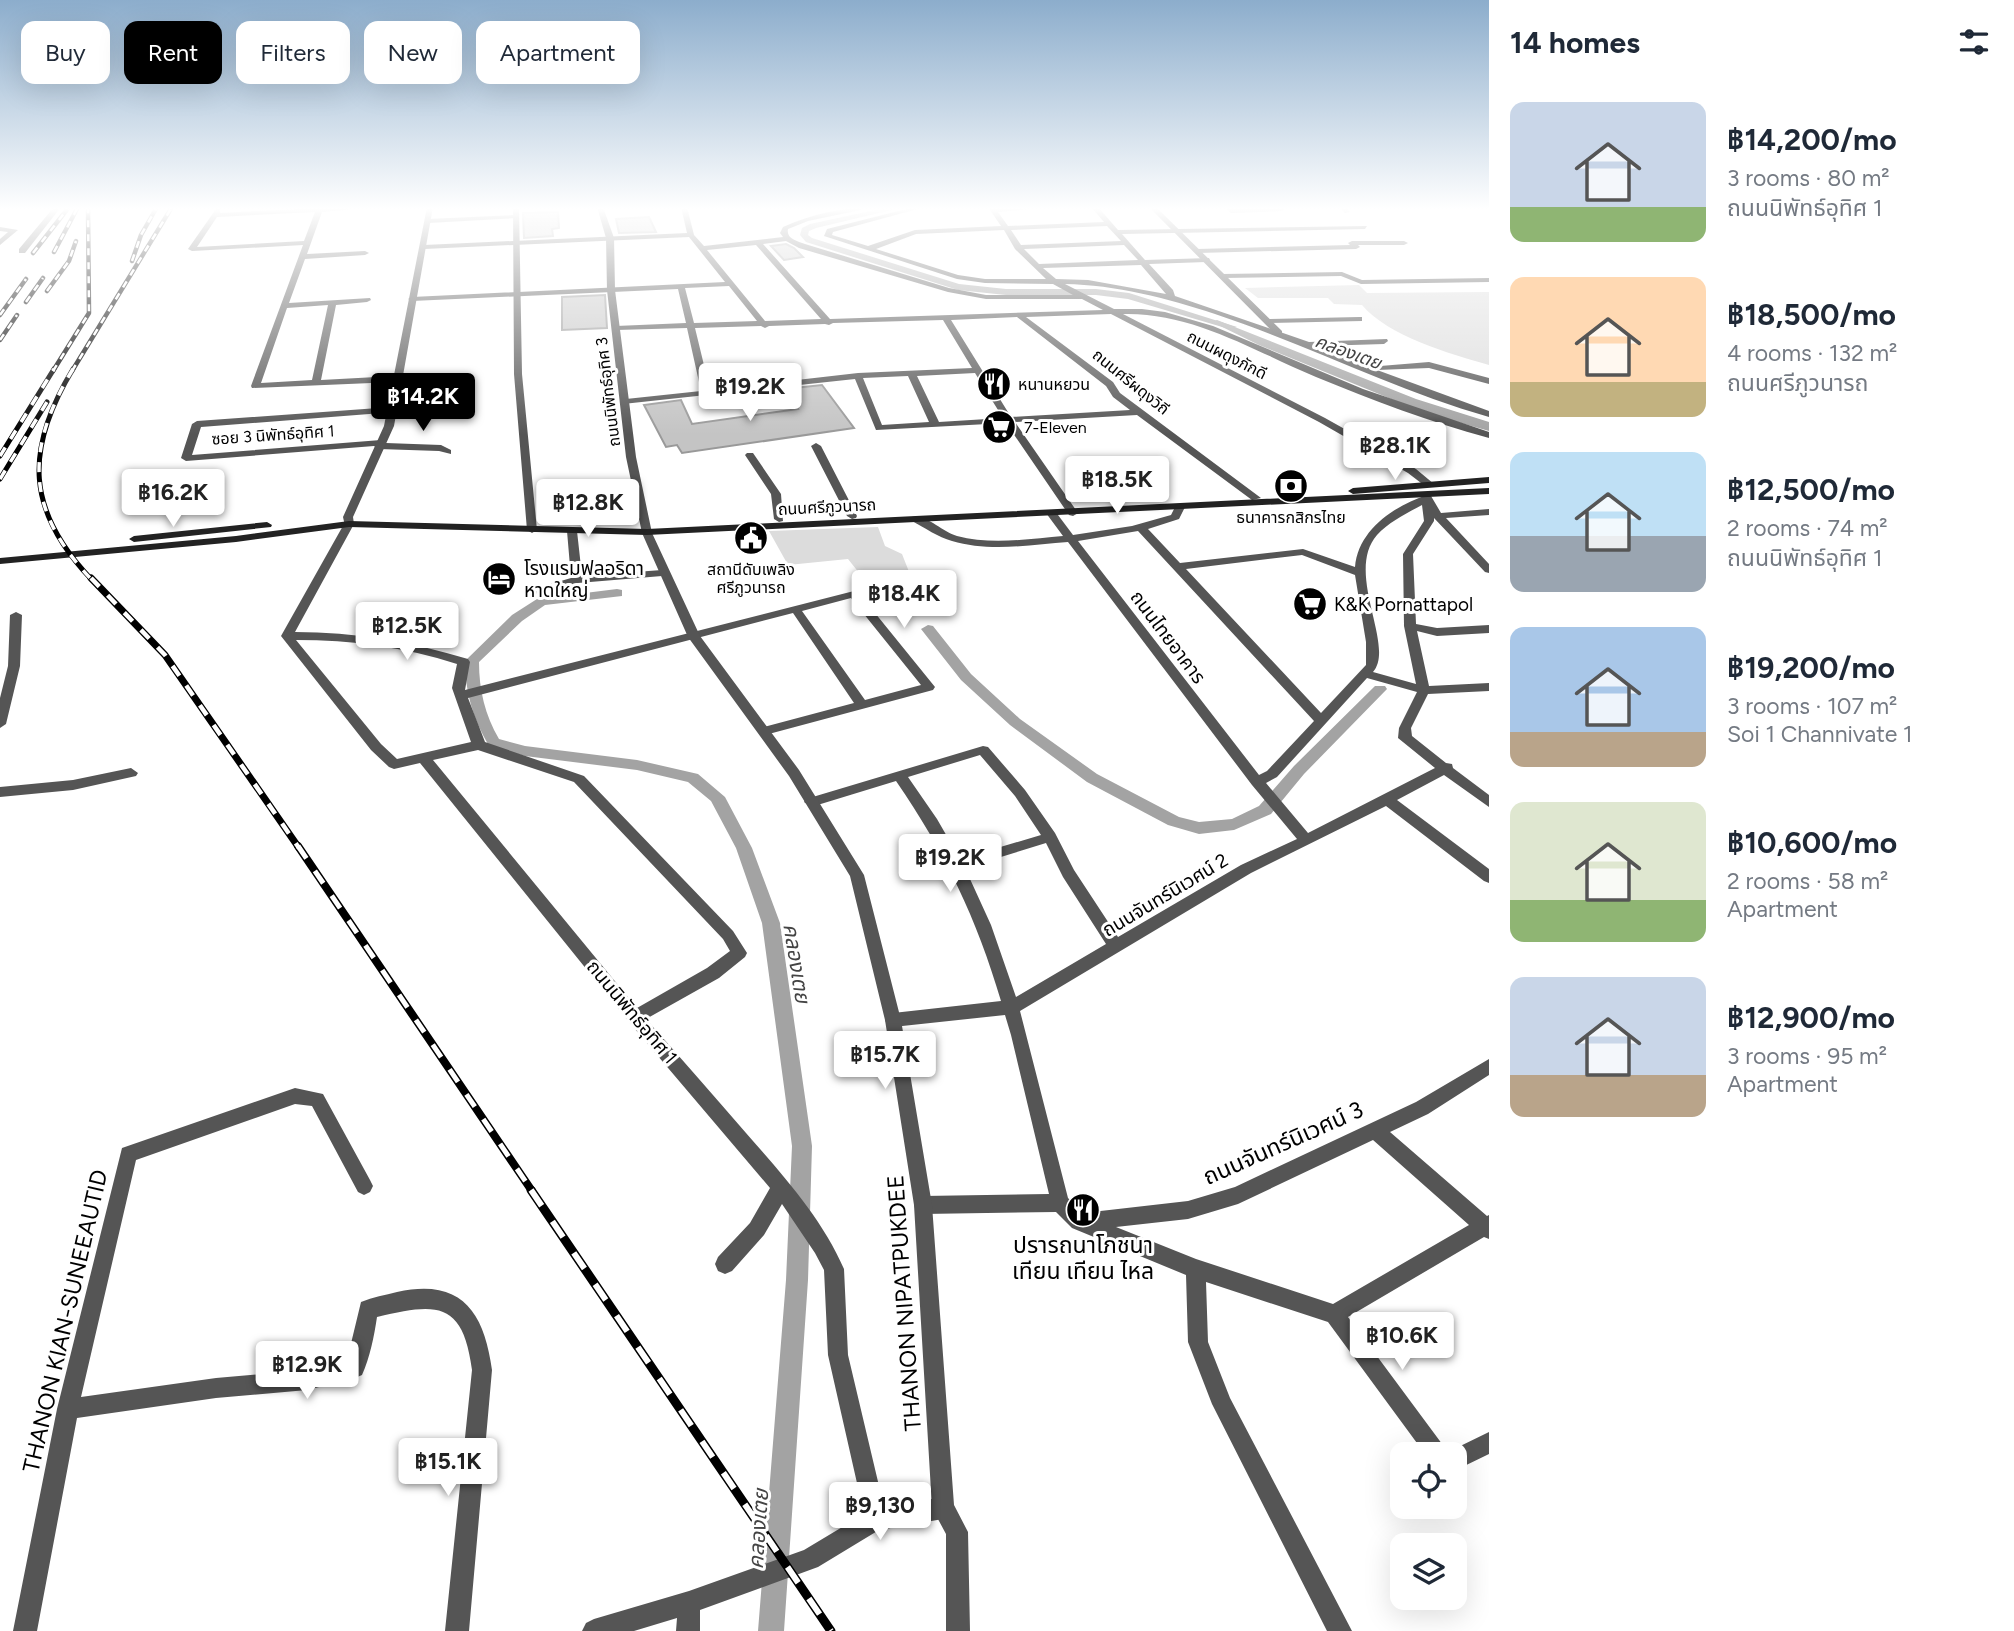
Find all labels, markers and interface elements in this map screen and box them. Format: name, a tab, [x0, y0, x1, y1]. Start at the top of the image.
chip: Buy	[21, 21, 110, 84]
chip: Rent	[124, 21, 222, 84]
chip: Filters	[236, 21, 350, 84]
chip: New	[364, 21, 462, 84]
chip: Apartment	[476, 21, 640, 84]
icon: filters	[1955, 23, 1993, 61]
text: 14 homes	[1510, 24, 1640, 61]
text: ฿14,200/mo	[1727, 121, 1897, 158]
icon: home	[1566, 130, 1650, 214]
text: 3 rooms · 80 m²	[1727, 164, 1890, 192]
text: ถนนนิพัทธ์อุทิศ 1	[1727, 194, 1882, 222]
text: ฿18,500/mo	[1727, 296, 1896, 333]
icon: home	[1566, 305, 1650, 389]
street label: ถนนผดุงภักดี	[1184, 327, 1270, 383]
water label: คลองเตย	[1312, 330, 1385, 375]
street label: ถนนนิพัทธ์อุทิศ 3	[592, 336, 624, 448]
text: 4 rooms · 132 m²	[1727, 339, 1897, 367]
street label: ถนนศรีผดุงวิถี	[1089, 345, 1173, 419]
pin: ฿19.2K	[693, 364, 807, 423]
restaurant icon: หนานหยวน	[975, 365, 1013, 403]
text: ถนนศรีภูวนารถ	[1727, 369, 1868, 397]
text: ฿19.2K	[715, 372, 785, 400]
pin: ฿14.2K	[366, 374, 480, 433]
place label: หนานหยวน	[1018, 375, 1090, 394]
text: ฿14.2K	[387, 382, 459, 410]
supermarket icon: 7-Eleven	[980, 408, 1018, 446]
place label: 7-Eleven	[1024, 418, 1087, 437]
street label: ซอย 3 นิพัทธ์อุทิศ 1	[211, 421, 335, 449]
pin: ฿28.1K	[1338, 422, 1452, 482]
text: ฿28.1K	[1359, 431, 1431, 459]
pin: ฿18.5K	[1060, 456, 1174, 516]
text: ฿18.5K	[1081, 465, 1153, 493]
bank icon: ธนาคารกสิกรไทย	[1272, 467, 1310, 505]
pin: ฿16.2K	[116, 470, 230, 529]
text: ฿12,500/mo	[1727, 471, 1895, 508]
text: ฿16.2K	[138, 478, 208, 506]
pin: ฿12.8K	[531, 480, 645, 539]
icon: home	[1566, 480, 1650, 564]
text: ฿12.8K	[552, 488, 624, 516]
street label: ถนนศรีภูวนารถ	[777, 495, 877, 519]
place label: ธนาคารกสิกรไทย	[1236, 508, 1346, 527]
text: 2 rooms · 74 m²	[1727, 514, 1888, 542]
public building icon: สถานีดับเพลิง ศรีภูวนารถ	[732, 519, 770, 557]
text: ถนนนิพัทธ์อุทิศ 1	[1727, 544, 1882, 572]
place label: โรงแรมฟลอริดา หาดใหญ่	[524, 557, 644, 602]
hotel icon: โรงแรมฟลอริดา หาดใหญ่	[480, 560, 518, 598]
place label: สถานีดับเพลิง ศรีภูวนารถ	[707, 560, 795, 597]
pin: ฿18.4K	[847, 570, 961, 630]
text: ฿18.4K	[868, 579, 940, 607]
supermarket icon: K&K Pornattapol	[1291, 585, 1329, 623]
street label: ถนนไทยอาคาร	[1126, 586, 1210, 688]
place label: K&K Pornattapol	[1334, 593, 1473, 616]
pin: ฿12.5K	[350, 602, 464, 662]
text: ฿12.5K	[372, 611, 442, 639]
text: ฿19,200/mo	[1727, 649, 1895, 686]
icon: home	[1566, 655, 1650, 739]
text: 3 rooms · 107 m²	[1727, 692, 1897, 720]
text: Soi 1 Channivate 1	[1727, 720, 1913, 748]
text: ฿10,600/mo	[1727, 824, 1897, 861]
icon: home	[1566, 830, 1650, 914]
pin: ฿19.2K	[893, 834, 1007, 894]
text: ฿19.2K	[915, 843, 985, 871]
street label: ถนนจันทร์นิเวศน์ 2	[1098, 848, 1232, 942]
text: 2 rooms · 58 m²	[1727, 867, 1888, 895]
text: Apartment	[1727, 895, 1838, 923]
water label: คลองเตย	[778, 922, 816, 1006]
street label: ถนนนิพัทธ์อุทิศ 1	[582, 955, 682, 1069]
text: ฿12,900/mo	[1727, 999, 1895, 1036]
icon: home	[1566, 1005, 1650, 1089]
pin: ฿15.7K	[828, 1032, 942, 1091]
text: ฿15.7K	[850, 1040, 920, 1068]
text: 3 rooms · 95 m²	[1727, 1042, 1887, 1070]
text: Apartment	[1727, 1070, 1838, 1098]
street label: ถนนจันทร์นิเวศน์ 3	[1199, 1095, 1367, 1191]
street label: THANON KIAN-SUNEEAUTID	[17, 1167, 113, 1475]
street label: THANON NIPATPUKDEE	[881, 1174, 927, 1432]
restaurant icon: ปรารถนาโภชนา เทียน เทียน ไหล	[1064, 1191, 1102, 1229]
place label: ปรารถนาโภชนา เทียน เทียน ไหล	[1012, 1231, 1154, 1285]
pin: ฿10.6K	[1345, 1312, 1459, 1372]
text: ฿10.6K	[1366, 1321, 1438, 1349]
pin: ฿12.9K	[250, 1342, 364, 1401]
text: ฿12.9K	[272, 1350, 342, 1378]
pin: ฿15.1K	[391, 1438, 505, 1498]
map controls	[1390, 1442, 1467, 1610]
button: locate	[1390, 1442, 1467, 1519]
text: ฿15.1K	[414, 1447, 482, 1475]
pin: ฿9,130	[823, 1482, 937, 1542]
water label: คลองเตย	[743, 1487, 773, 1570]
text: ฿9,130	[845, 1491, 915, 1519]
button: layers	[1390, 1533, 1467, 1610]

